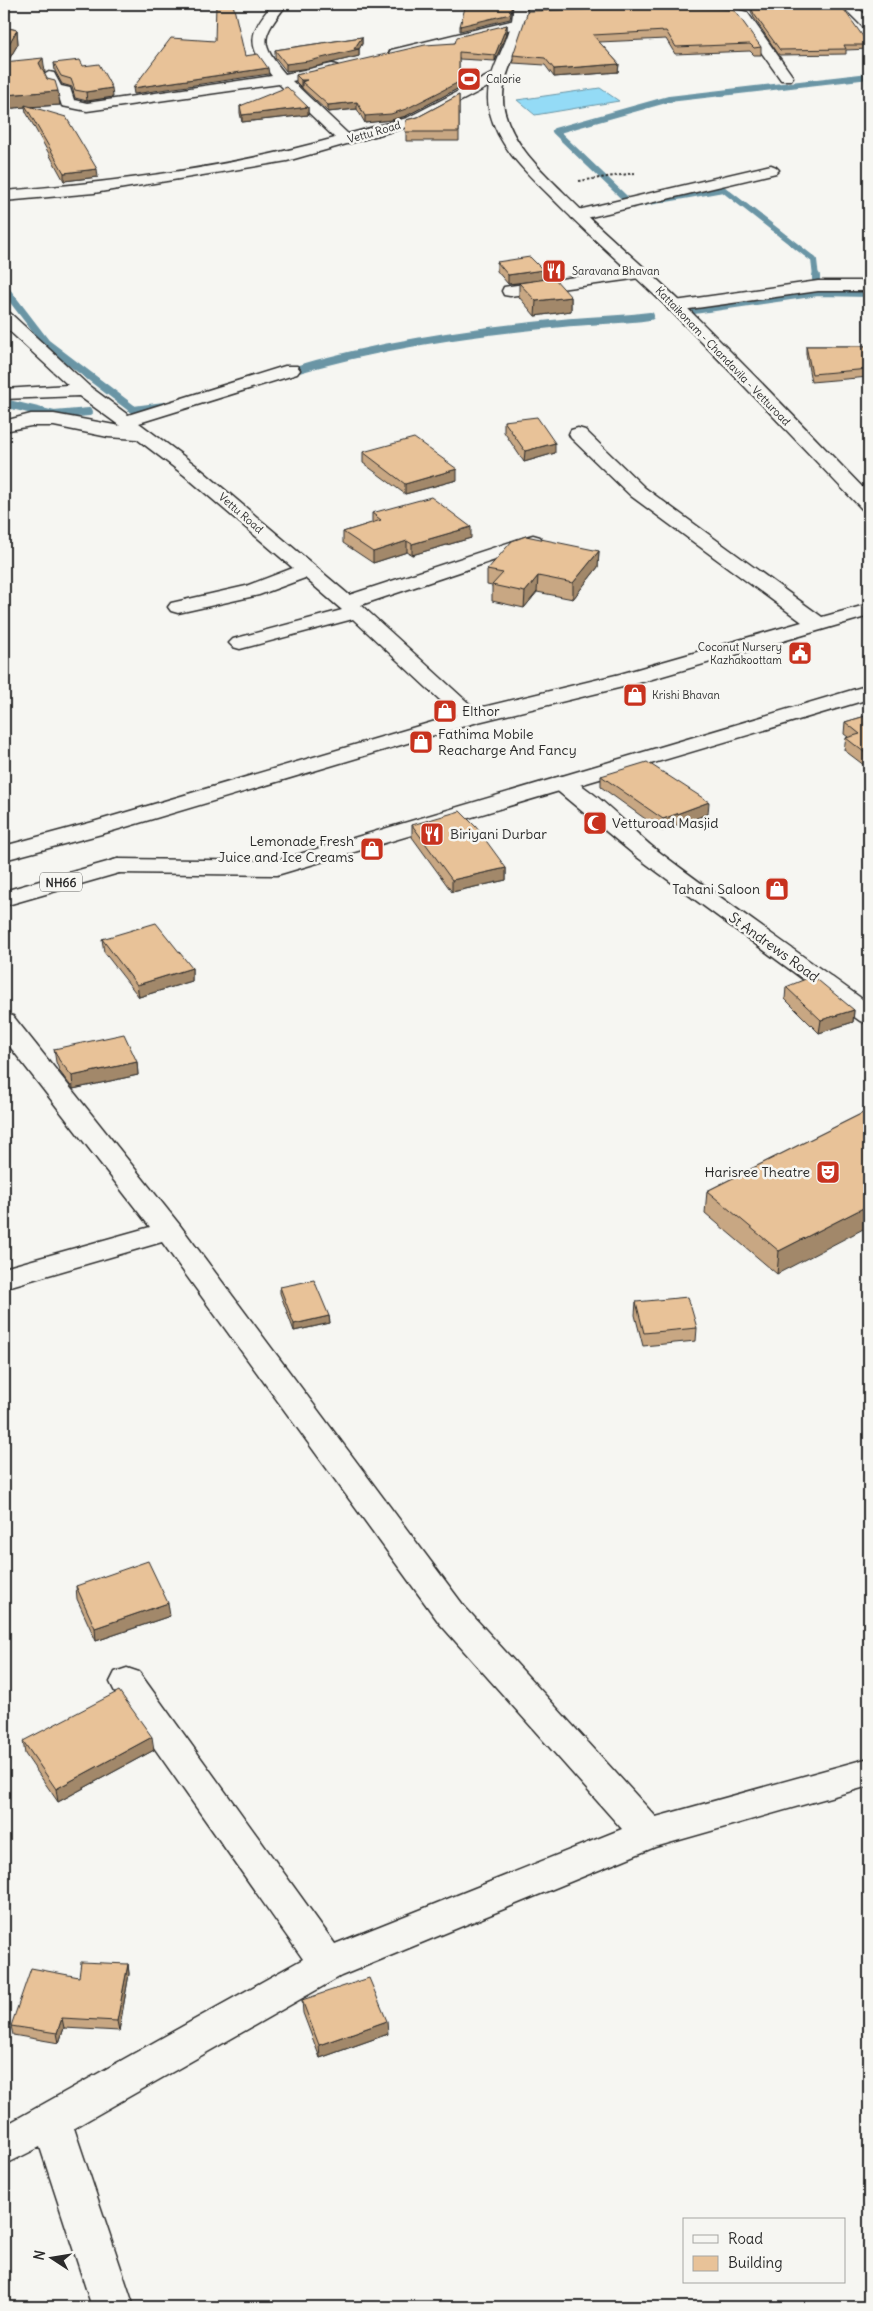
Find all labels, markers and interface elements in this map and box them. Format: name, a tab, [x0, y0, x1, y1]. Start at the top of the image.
sports icon: Calorie	[456, 66, 482, 92]
place label: Calorie	[486, 72, 521, 86]
street label: Vettu Road	[346, 118, 403, 146]
restaurant icon: Saravana Bhavan	[541, 258, 567, 284]
place label: Saravana Bhavan	[572, 264, 660, 278]
street label: Kattaikonam - Chandavila - Vetturoad	[653, 283, 794, 429]
street label: Vettu Road	[216, 490, 267, 537]
place label: Coconut Nursery Kazhakoottam	[698, 640, 782, 667]
public building icon: Coconut Nursery Kazhakoottam	[787, 640, 813, 666]
shop icon: Krishi Bhavan	[622, 682, 648, 708]
place label: Krishi Bhavan	[652, 688, 720, 702]
shop icon: Elthor	[432, 698, 458, 724]
place label: Elthor	[462, 702, 500, 720]
place label: Fathima Mobile Reacharge And Fancy	[438, 725, 577, 759]
shop icon: Fathima Mobile Reacharge And Fancy	[408, 729, 434, 755]
mosque icon: Vetturoad Masjid	[582, 810, 608, 836]
place label: Vetturoad Masjid	[612, 814, 718, 832]
restaurant icon: Biriyani Durbar	[419, 821, 445, 847]
place label: Biriyani Durbar	[450, 825, 547, 843]
place label: Lemonade Fresh Juice and Ice Creams	[218, 832, 354, 866]
shop icon: Lemonade Fresh Juice and Ice Creams	[359, 836, 385, 862]
road number: NH66	[40, 872, 82, 892]
shop icon: Tahani Saloon	[764, 876, 790, 902]
place label: Tahani Saloon	[672, 880, 760, 898]
street label: St Andrews Road	[725, 908, 823, 986]
theatre icon: Harisree Theatre	[815, 1159, 841, 1185]
place label: Harisree Theatre	[705, 1163, 810, 1181]
legend	[683, 2218, 846, 2284]
text: Road	[728, 2229, 763, 2248]
north arrow	[28, 2234, 78, 2284]
text: N	[29, 2249, 49, 2262]
text: Building	[728, 2253, 783, 2272]

